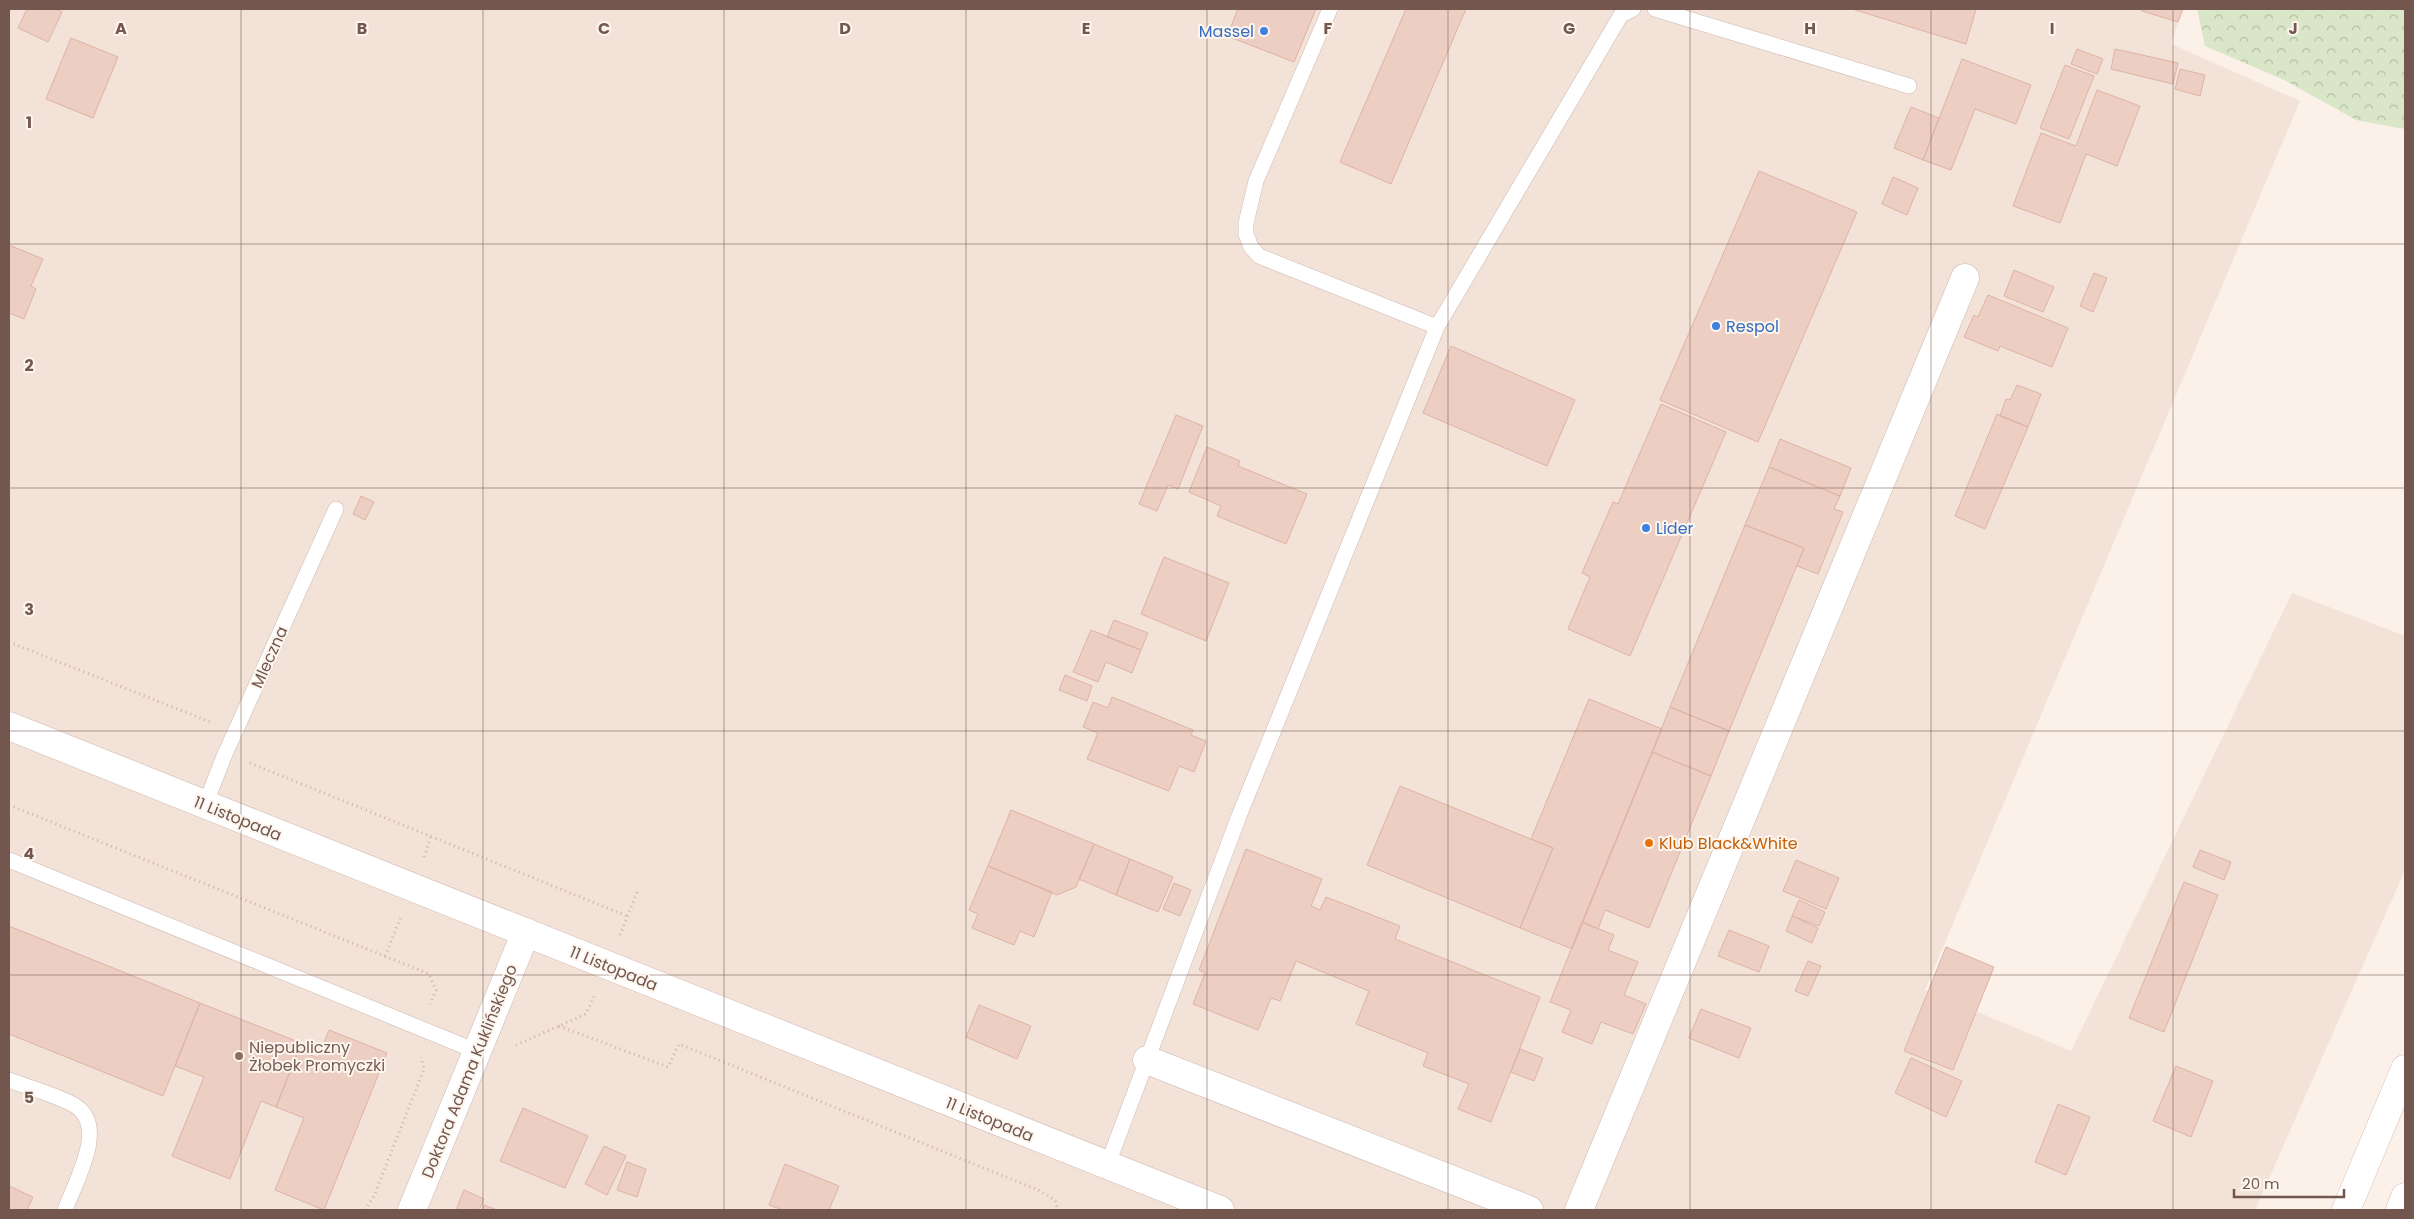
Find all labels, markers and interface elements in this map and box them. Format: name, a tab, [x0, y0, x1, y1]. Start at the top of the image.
text: A	[115, 17, 127, 40]
text: B	[357, 17, 367, 40]
text: C	[598, 17, 610, 40]
text: D	[839, 17, 851, 40]
text: E	[1082, 17, 1090, 40]
text: F	[1324, 17, 1333, 40]
text: G	[1563, 17, 1575, 40]
text: H	[1804, 17, 1816, 40]
text: I	[2050, 17, 2054, 40]
text: J	[2288, 17, 2298, 40]
place label: Massel	[1199, 20, 1254, 43]
marker: Massel	[1258, 25, 1270, 37]
text: 1	[26, 111, 32, 134]
place label: Respol	[1726, 315, 1779, 338]
marker: Respol	[1710, 320, 1722, 332]
text: 2	[24, 354, 34, 377]
place label: Lider	[1656, 517, 1694, 540]
marker: Lider	[1640, 522, 1652, 534]
text: 3	[24, 598, 34, 621]
street label: Mleczna	[246, 623, 293, 692]
street label: 11 Listopada	[190, 790, 285, 847]
place label: Klub Black&White	[1659, 832, 1798, 855]
marker: Klub Black&White	[1643, 837, 1655, 849]
text: 4	[24, 842, 35, 865]
street label: 11 Listopada	[566, 940, 661, 997]
street label: Doktora Adama Kuklińskiego	[416, 961, 523, 1181]
place label: Niepubliczny Żłobek Promyczki	[249, 1036, 385, 1077]
marker: Niepubliczny Żłobek Promyczki	[233, 1050, 245, 1062]
text: 5	[24, 1086, 34, 1109]
street label: 11 Listopada	[942, 1091, 1037, 1148]
scale bar	[2234, 1166, 2344, 1198]
text: 20 m	[2242, 1173, 2280, 1194]

